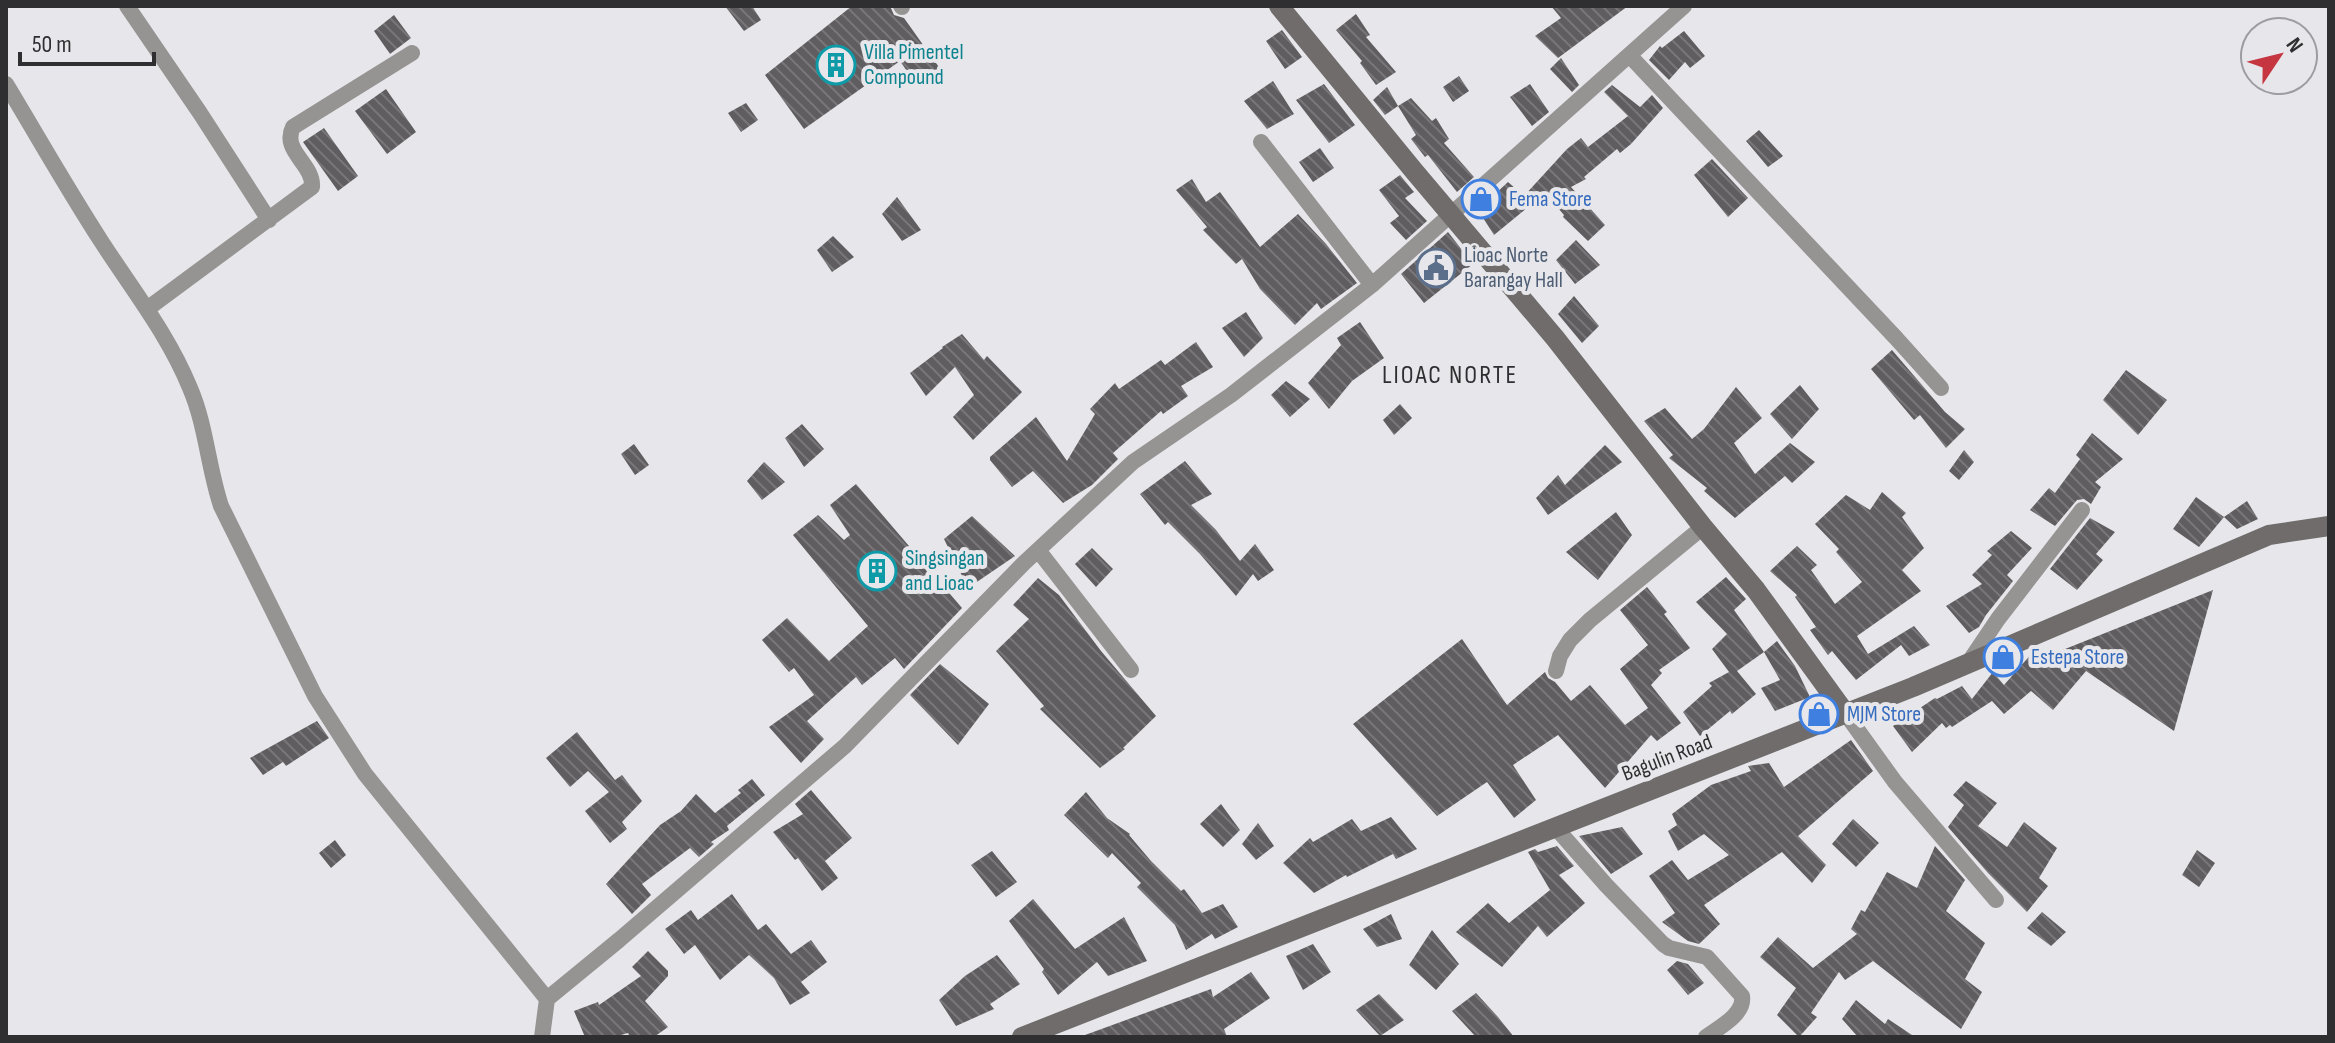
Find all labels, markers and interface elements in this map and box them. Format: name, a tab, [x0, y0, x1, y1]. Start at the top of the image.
scale bar	[20, 16, 154, 66]
north arrow	[2239, 16, 2319, 96]
text: 50 m	[32, 30, 72, 59]
text: N	[2280, 33, 2309, 58]
place label: Villa Pimentel Compound	[864, 39, 964, 91]
building icon: Villa Pimentel Compound	[815, 44, 857, 86]
shop icon: Fema Store	[1460, 178, 1502, 220]
place label: Fema Store	[1509, 186, 1592, 213]
place label: Lioac Norte Barangay Hall	[1464, 242, 1563, 294]
public building icon: Lioac Norte Barangay Hall	[1415, 247, 1457, 289]
district label: LIOAC NORTE	[1382, 360, 1518, 391]
place label: Singsingan and Lioac	[905, 545, 985, 597]
building icon: Singsingan and Lioac	[856, 550, 898, 592]
shop icon: Estepa Store	[1982, 636, 2024, 678]
place label: Estepa Store	[2031, 644, 2124, 671]
shop icon: MJM Store	[1798, 693, 1840, 735]
place label: MJM Store	[1847, 701, 1921, 728]
street label: Bagulin Road	[1618, 728, 1716, 788]

